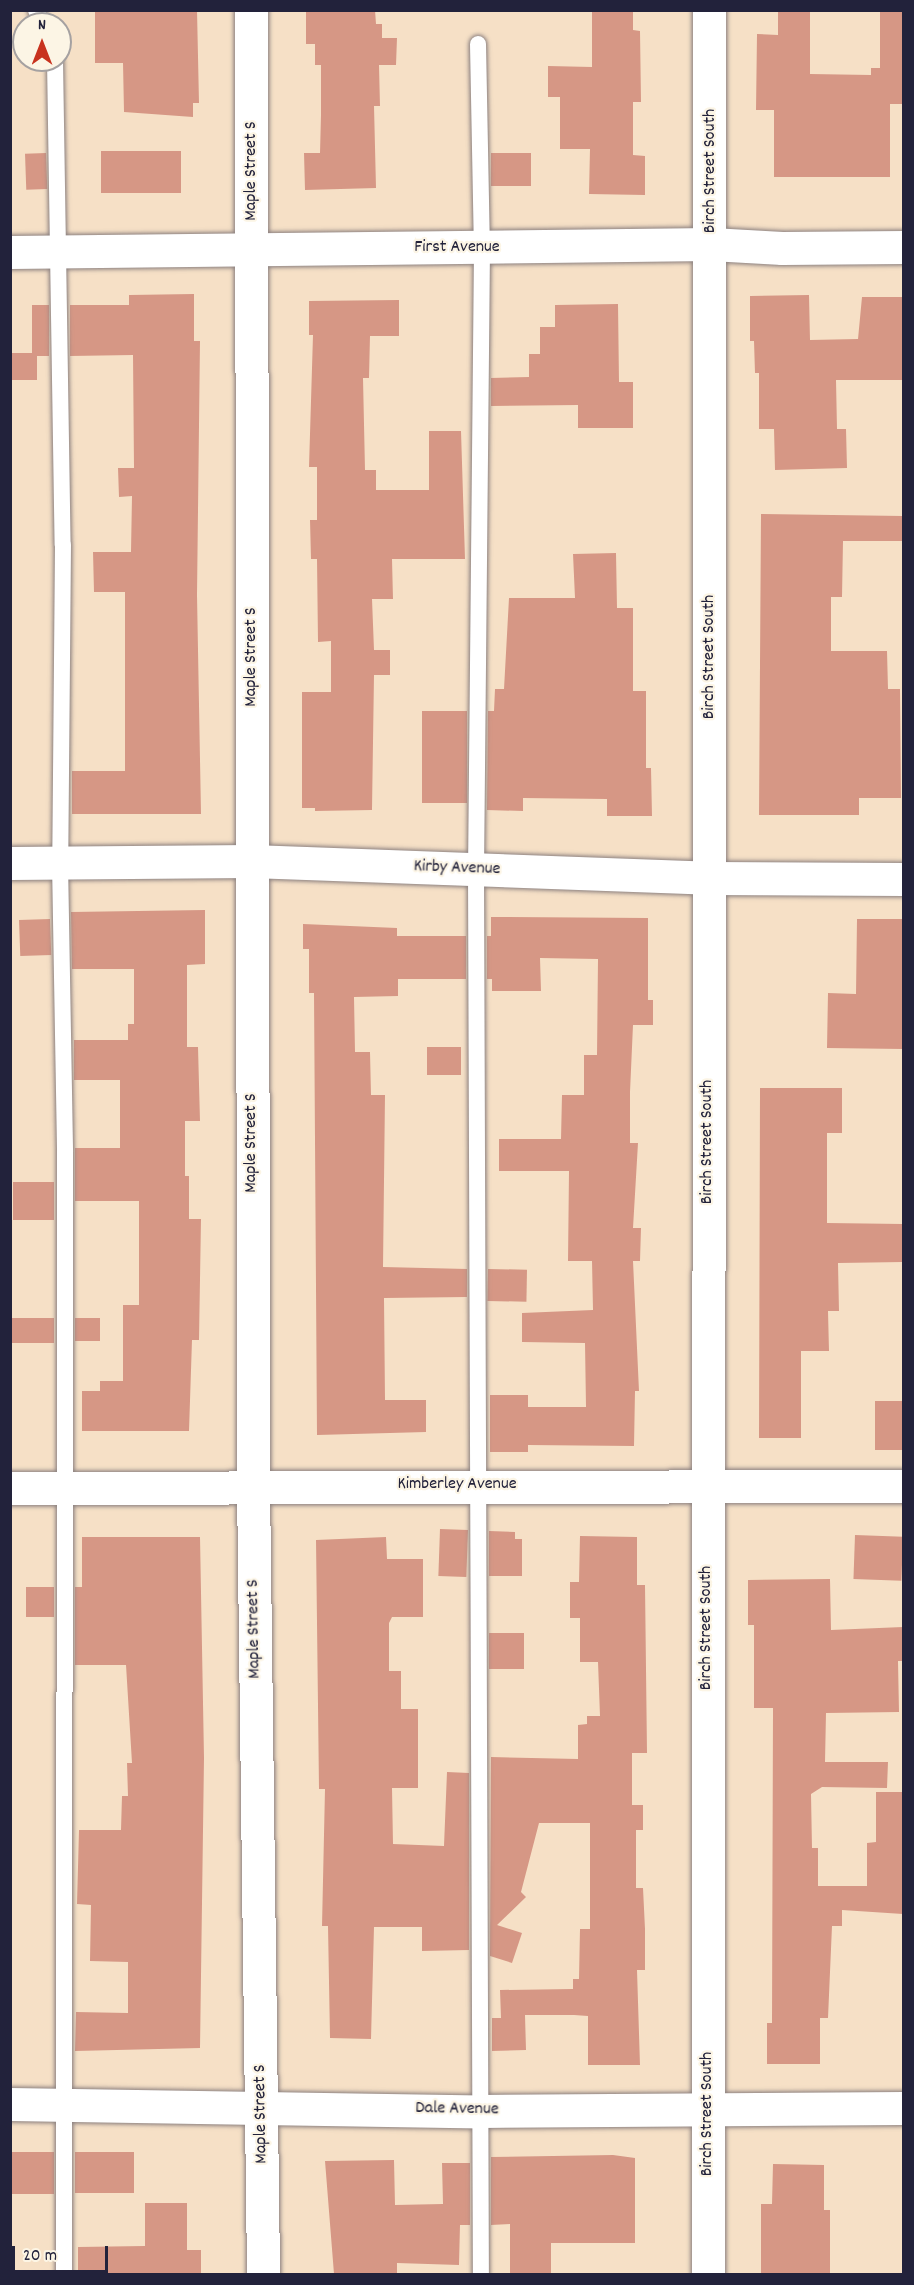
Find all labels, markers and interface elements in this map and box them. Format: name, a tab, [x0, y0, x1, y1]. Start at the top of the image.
north arrow	[12, 12, 72, 72]
text: N	[38, 14, 46, 37]
street label: Birch Street South	[700, 109, 722, 233]
street label: Maple Street S	[241, 121, 263, 221]
street label: First Avenue	[414, 237, 500, 259]
street label: Birch Street South	[699, 595, 721, 719]
street label: Maple Street S	[241, 607, 263, 707]
street label: Kirby Avenue	[413, 857, 501, 881]
street label: Birch Street South	[697, 1080, 719, 1204]
street label: Maple Street S	[241, 1093, 263, 1193]
street label: Kimberley Avenue	[397, 1474, 517, 1496]
street label: Birch Street South	[696, 1566, 718, 1690]
street label: Maple Street S	[243, 1579, 267, 1679]
street label: Birch Street South	[697, 2052, 719, 2176]
street label: Maple Street S	[250, 2064, 274, 2164]
street label: Dale Avenue	[415, 2098, 499, 2122]
scale bar	[15, 2234, 111, 2272]
text: 20 m	[23, 2244, 57, 2269]

